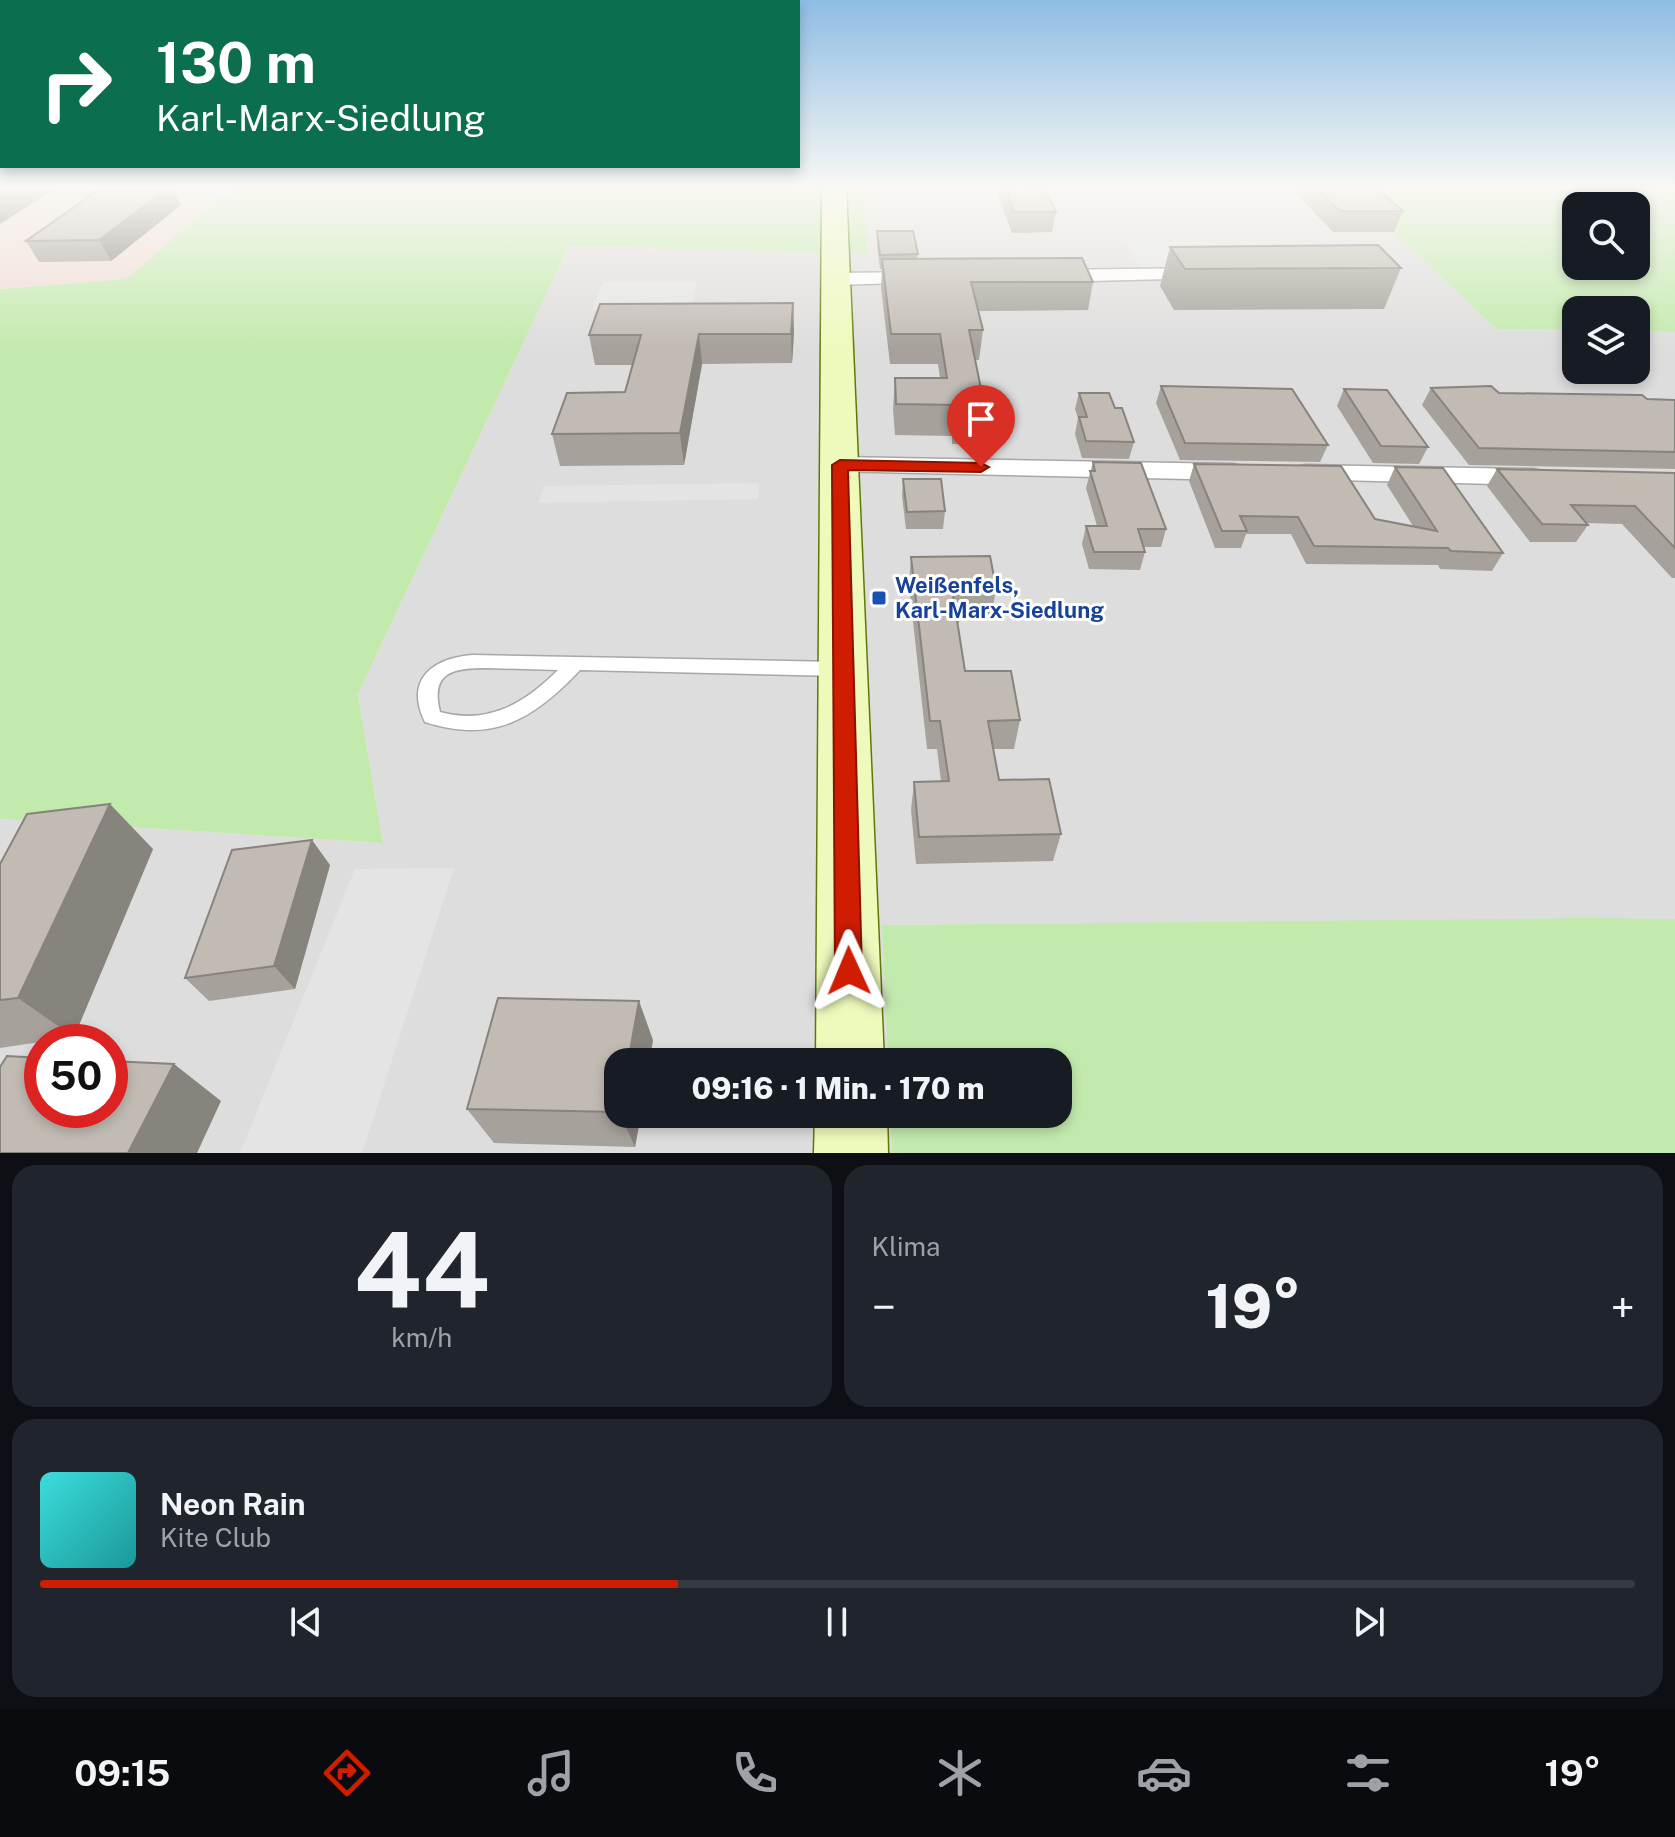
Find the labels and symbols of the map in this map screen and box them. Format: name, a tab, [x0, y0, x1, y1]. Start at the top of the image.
pin	[947, 385, 1015, 467]
place label: Weißenfels, Karl-Marx-Siedlung	[895, 572, 1104, 623]
marker: Weißenfels, Karl-Marx-Siedlung	[870, 589, 888, 607]
position arrow	[807, 929, 891, 1013]
speed limit sign: 50	[24, 1024, 128, 1128]

